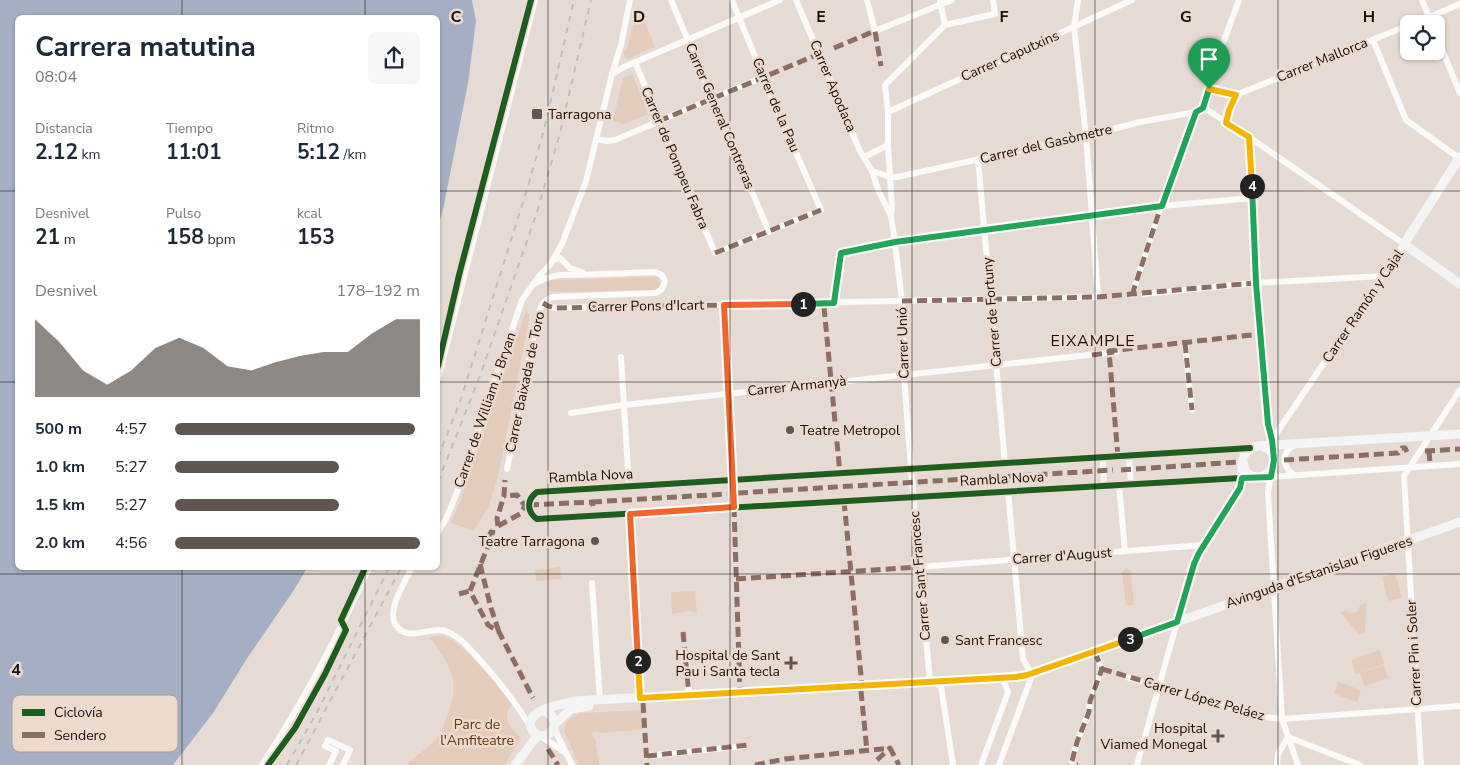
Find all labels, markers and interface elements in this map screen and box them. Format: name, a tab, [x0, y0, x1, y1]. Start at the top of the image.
text: C	[451, 6, 462, 28]
text: D	[633, 6, 645, 28]
text: E	[816, 6, 826, 28]
text: F	[1000, 6, 1009, 28]
text: G	[1180, 6, 1192, 28]
text: H	[1363, 6, 1375, 28]
map controls	[1400, 15, 1445, 60]
button: locate	[1400, 15, 1445, 60]
street label: Carrer Caputxins	[958, 26, 1062, 86]
text: Carrera matutina	[35, 28, 256, 66]
button: share	[368, 32, 420, 84]
street label: Carrer Mallorca	[1274, 33, 1370, 87]
street label: Carrer Apodaca	[805, 37, 861, 135]
pin	[1188, 38, 1230, 89]
street label: Carrer General Contreras	[681, 40, 759, 192]
icon: arrive	[1195, 45, 1223, 73]
street label: Carrer de la Pau	[748, 55, 804, 155]
text: 08:04	[35, 66, 77, 88]
street label: Carrer de Pompeu Fabra	[636, 84, 714, 232]
place label: Tarragona	[548, 105, 612, 124]
marker: Tarragona	[530, 107, 544, 121]
text: Distancia	[35, 119, 93, 138]
text: Tiempo	[166, 119, 213, 138]
text: Ritmo	[297, 119, 334, 138]
street label: Carrer del Gasòmetre	[978, 120, 1114, 168]
text: 2.12	[35, 138, 78, 166]
text: 11:01	[166, 138, 222, 166]
text: 5:12	[297, 138, 340, 166]
text: km	[78, 145, 101, 164]
text: /km	[340, 145, 367, 164]
pin: 4	[1240, 174, 1264, 198]
text: 4	[1248, 177, 1257, 196]
text: Desnivel	[35, 204, 89, 223]
text: Pulso	[166, 204, 201, 223]
text: kcal	[297, 204, 322, 223]
text: 21	[35, 223, 60, 251]
text: 158	[166, 223, 204, 251]
text: 153	[297, 223, 335, 251]
text: m	[60, 230, 76, 249]
text: bpm	[204, 230, 236, 249]
street label: Carrer Ramón y Cajal	[1318, 245, 1409, 366]
street label: Carrer de Fortuny	[978, 255, 1006, 368]
text: Desnivel	[35, 280, 97, 302]
text: 178–192 m	[337, 280, 420, 302]
pin: 1	[790, 292, 816, 316]
street label: Carrer Pons d'Icart	[588, 295, 704, 317]
text: 1	[799, 295, 808, 314]
street label: Carrer Unió	[892, 307, 914, 379]
street label: Carrer Baixada de Toro	[501, 310, 549, 454]
street label: Carrer de William J. Bryan	[449, 330, 521, 490]
district label: EIXAMPLE	[1050, 330, 1136, 352]
street label: Carrer Armanyà	[746, 371, 848, 401]
text: 500 m	[35, 418, 82, 440]
text: 4:57	[115, 418, 147, 440]
place label: Teatre Metropol	[800, 421, 901, 440]
marker: Teatre Metropol	[784, 424, 796, 436]
text: 1.0 km	[35, 456, 85, 478]
text: 5:27	[115, 456, 147, 478]
street label: Rambla Nova	[548, 464, 634, 488]
street label: Rambla Nova	[959, 467, 1045, 491]
text: 1.5 km	[35, 494, 85, 516]
text: 5:27	[115, 494, 147, 516]
street label: Carrer Sant Francesc	[905, 510, 935, 642]
street label: Avinguda d'Estanislau Figueres	[1223, 531, 1415, 613]
text: 2.0 km	[35, 532, 85, 554]
text: 4:56	[115, 532, 147, 554]
place label: Teatre Tarragona	[478, 532, 585, 551]
marker: Teatre Tarragona	[589, 535, 601, 547]
street label: Carrer d'August	[1012, 543, 1112, 569]
street label: Carrer Pin i Soler	[1402, 600, 1426, 706]
pin: 3	[1118, 626, 1142, 652]
text: 3	[1126, 630, 1135, 649]
place label: Sant Francesc	[955, 631, 1043, 650]
marker: Sant Francesc	[939, 634, 951, 646]
place label: Hospital de Sant Pau i Santa tecla	[675, 646, 780, 681]
pin: 2	[626, 648, 650, 674]
text: 2	[634, 652, 643, 671]
marker: Hospital de Sant Pau i Santa tecla	[784, 656, 798, 670]
text: 4	[11, 659, 21, 681]
street label: Carrer López Peláez	[1141, 673, 1267, 726]
legend	[12, 695, 178, 752]
text: Ciclovía	[54, 703, 103, 722]
park label: Parc de l'Amfiteatre	[440, 715, 514, 750]
place label: Hospital Viamed Monegal	[1100, 719, 1208, 754]
text: Sendero	[54, 726, 107, 745]
marker: Hospital Viamed Monegal	[1211, 729, 1225, 743]

